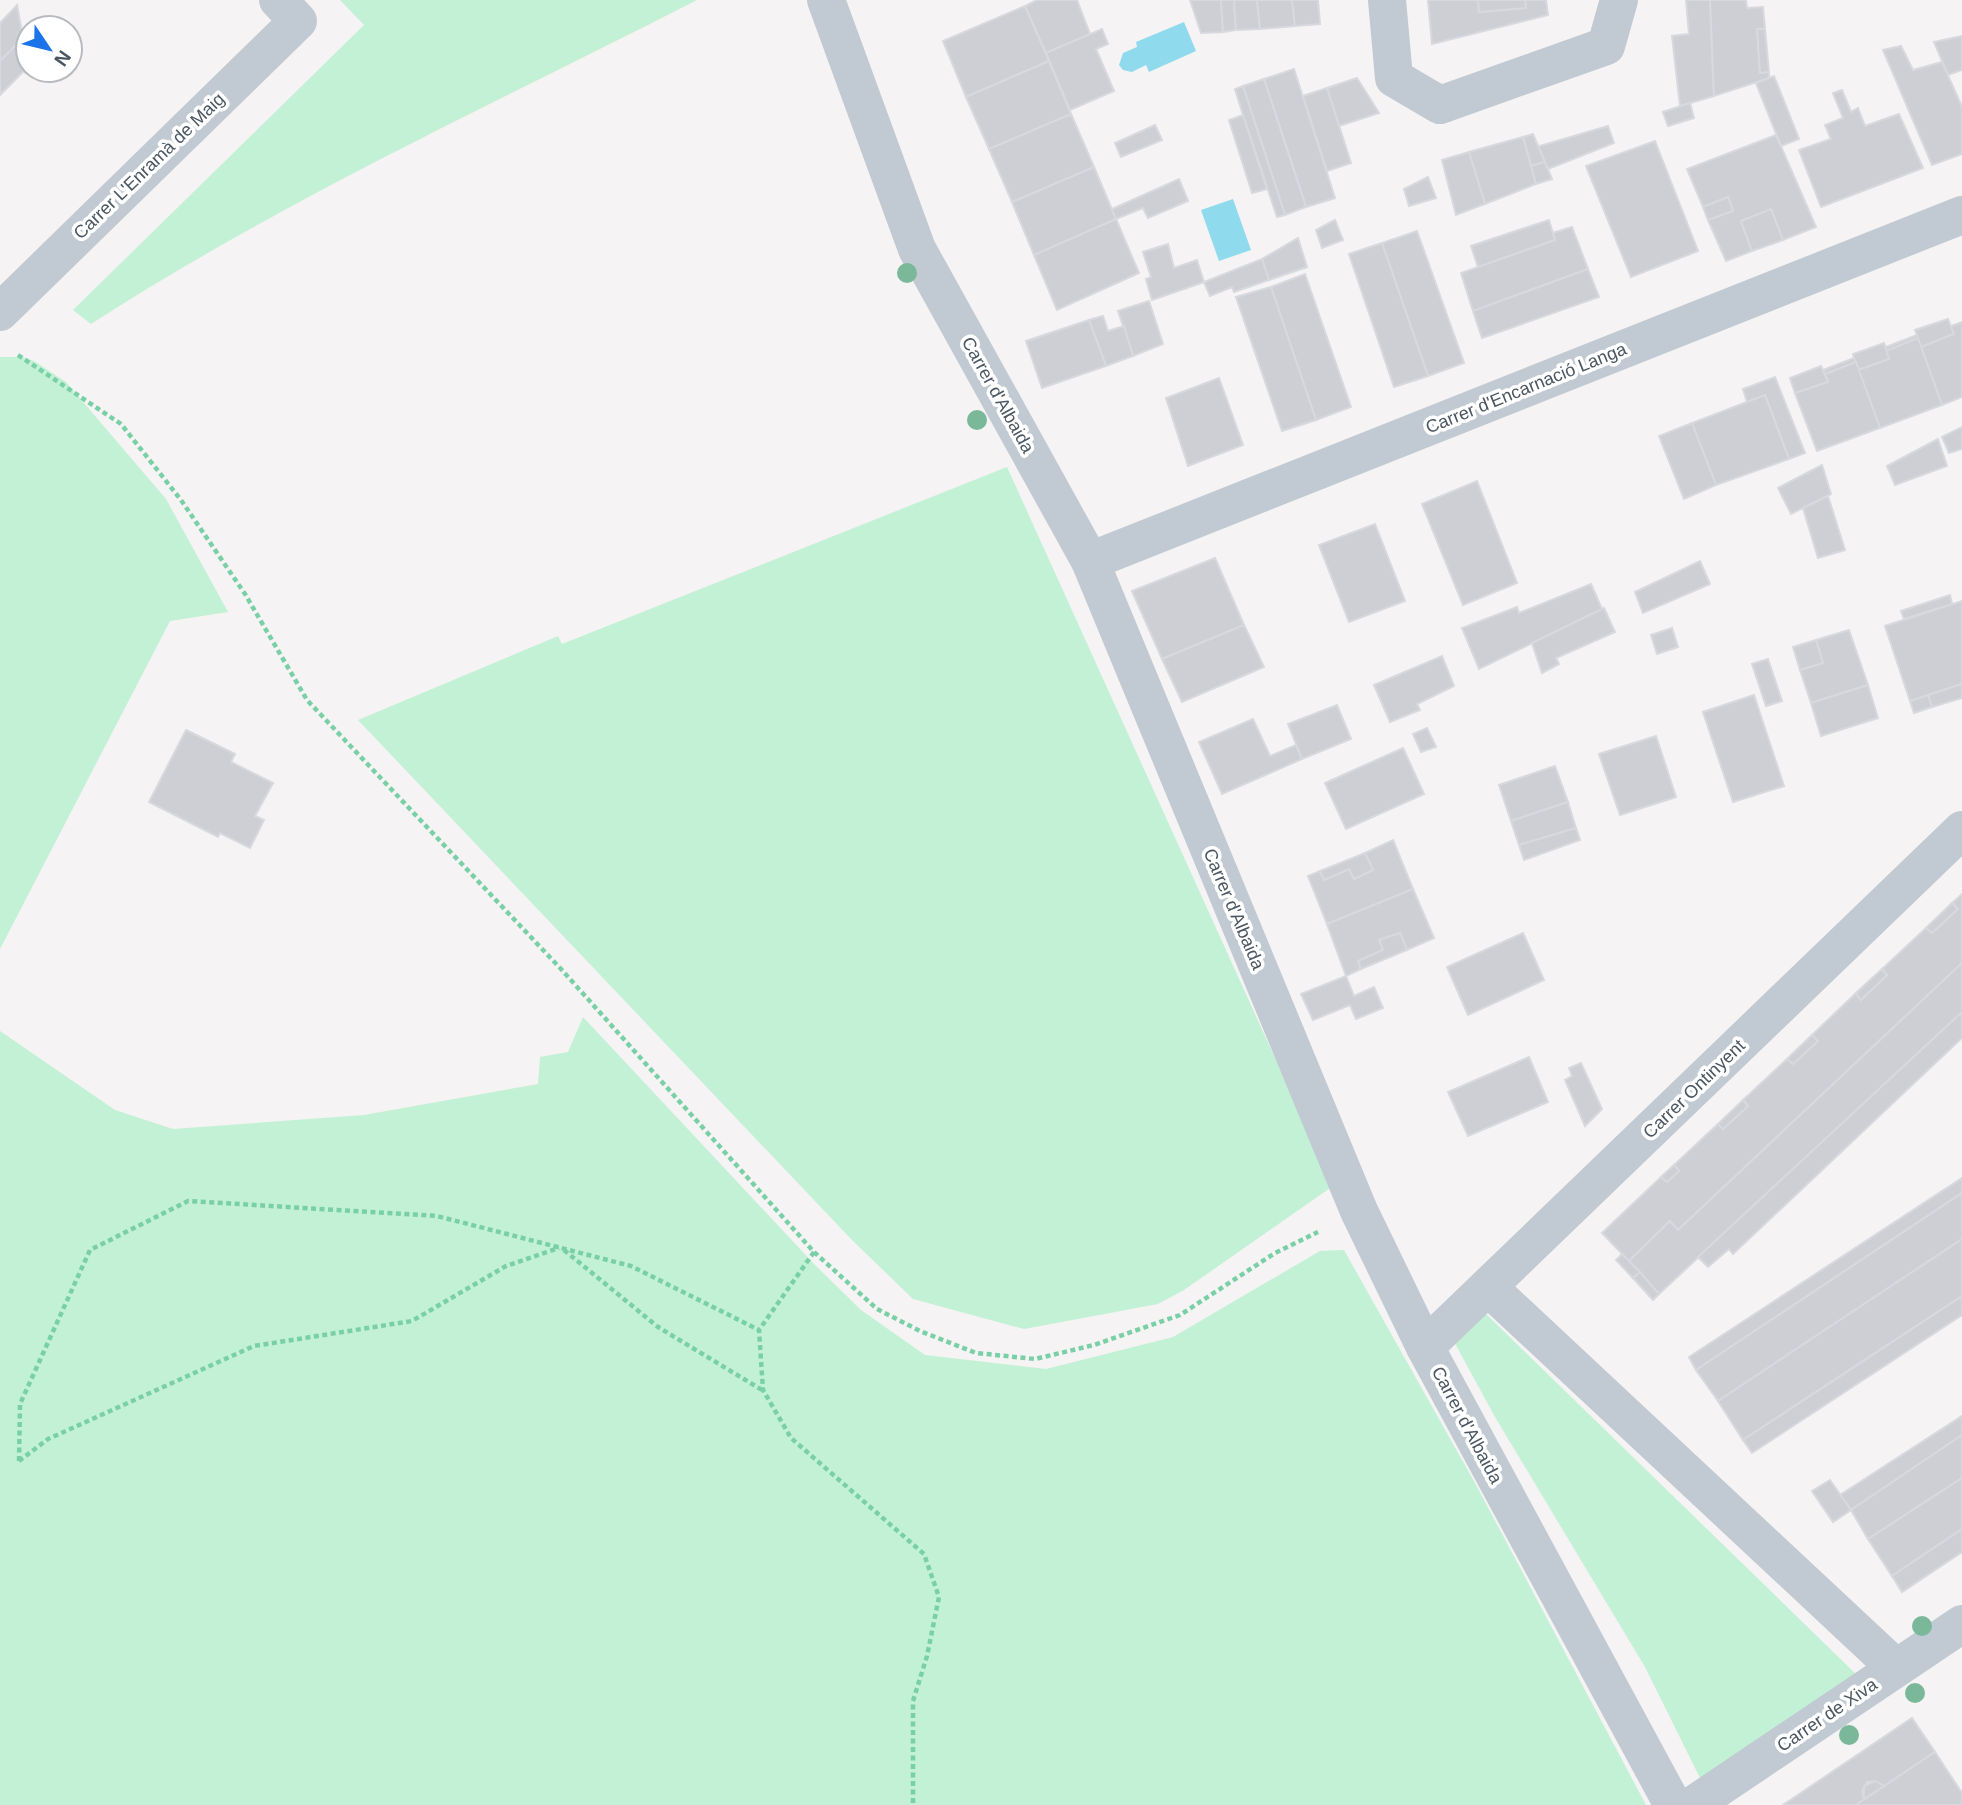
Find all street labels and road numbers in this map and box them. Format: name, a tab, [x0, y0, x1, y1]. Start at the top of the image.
street label: Carrer L'Enramà de Maig	[70, 89, 228, 243]
street label: Carrer d'Albaida	[958, 334, 1039, 457]
street label: Carrer d'Encarnació Langa	[1423, 338, 1630, 437]
street label: Carrer d'Albaida	[1199, 845, 1269, 973]
street label: Carrer Ontinyent	[1639, 1036, 1749, 1142]
street label: Carrer d'Albaida	[1428, 1363, 1507, 1488]
street label: Carrer de Xiva	[1773, 1674, 1882, 1756]

